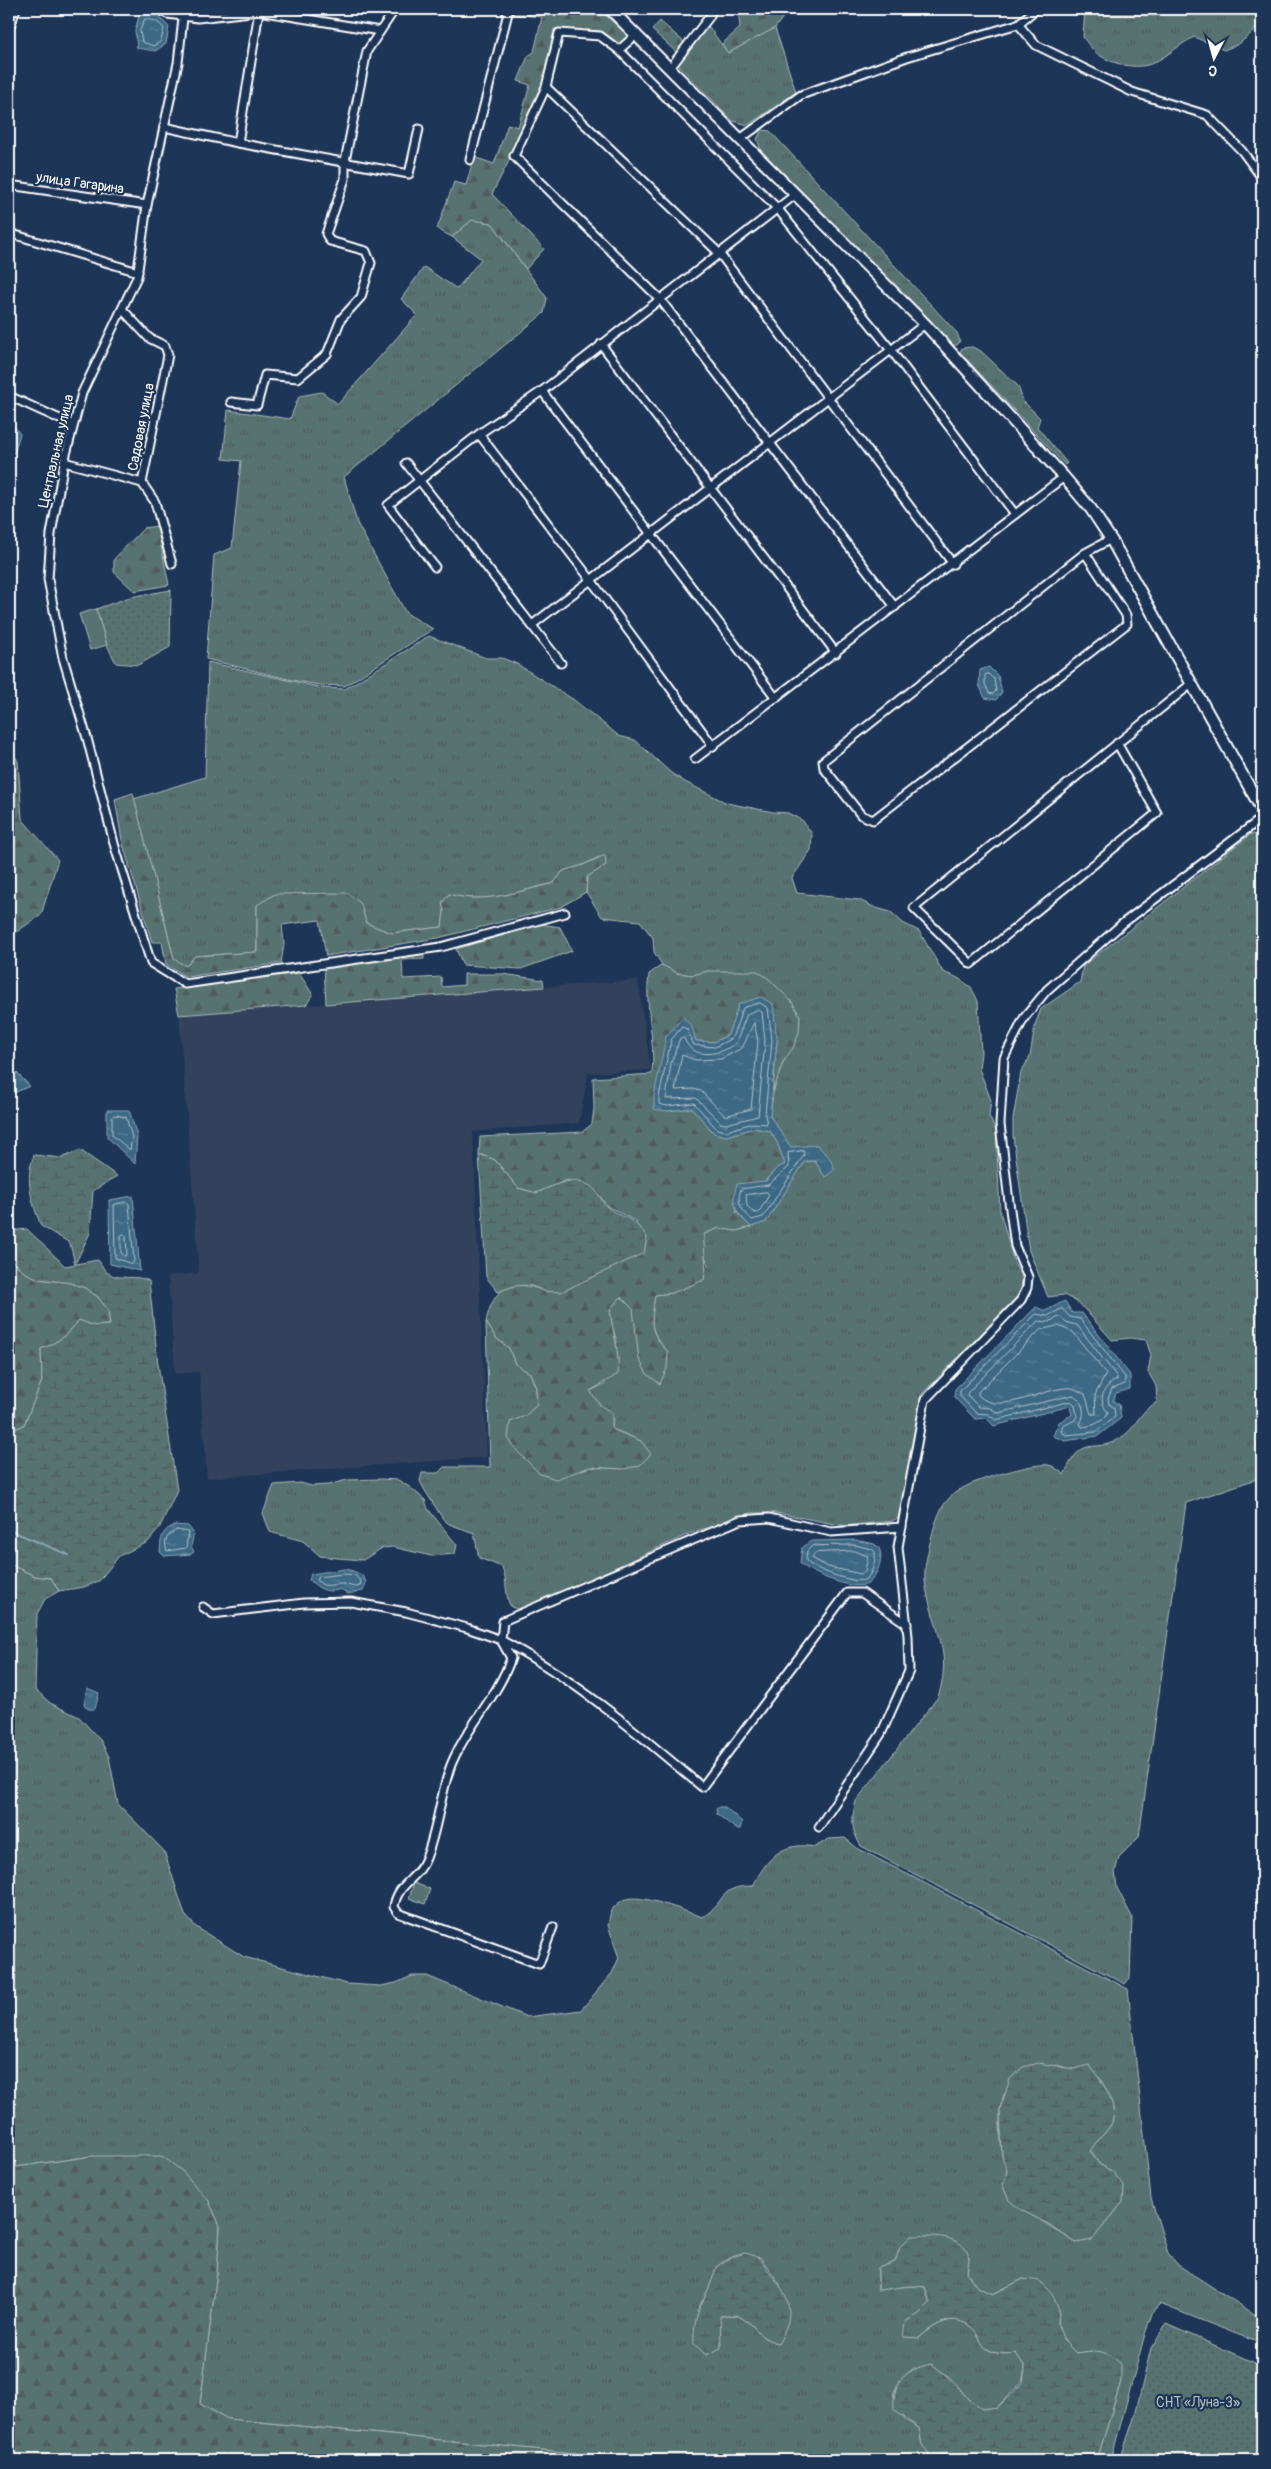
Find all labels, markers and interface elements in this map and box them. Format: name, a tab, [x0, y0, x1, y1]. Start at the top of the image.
north arrow	[1188, 32, 1238, 82]
text: С	[1207, 61, 1218, 79]
street label: улица Гагарина	[34, 168, 125, 198]
street label: Садовая улица	[124, 382, 158, 472]
street label: Центральная улица	[35, 393, 77, 509]
park label: СНТ «Луна-3»	[1156, 2394, 1240, 2411]

